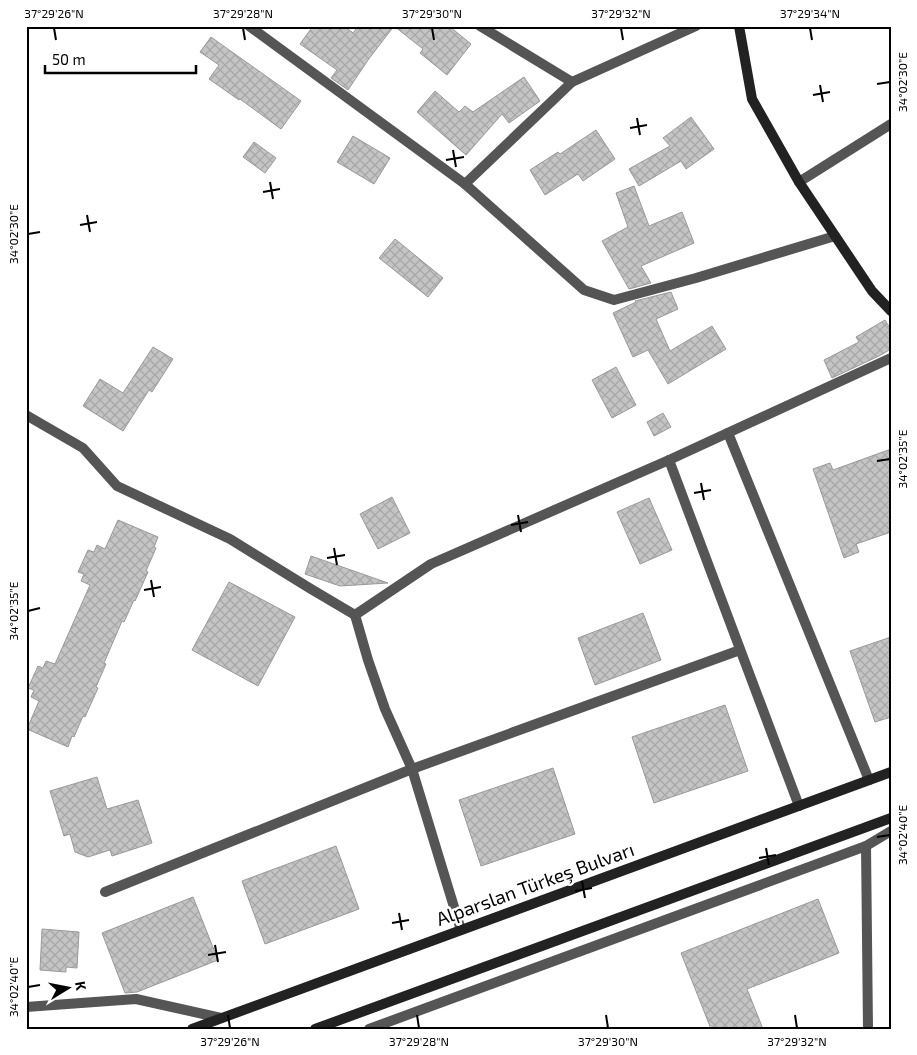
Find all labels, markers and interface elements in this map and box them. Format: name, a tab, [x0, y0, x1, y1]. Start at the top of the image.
text: 37°29'26"N	[24, 6, 84, 20]
text: 37°29'28"N	[213, 6, 273, 20]
text: 37°29'30"N	[402, 6, 462, 20]
text: 37°29'32"N	[591, 6, 651, 20]
text: 37°29'34"N	[780, 6, 840, 20]
scale bar	[45, 42, 196, 74]
text: 50 m	[52, 50, 86, 68]
text: 34°02'30"E	[895, 52, 909, 112]
text: 34°02'30"E	[6, 204, 20, 264]
text: 34°02'35"E	[895, 429, 909, 488]
text: 34°02'35"E	[6, 581, 20, 640]
text: 34°02'40"E	[895, 805, 909, 865]
street label: Alparslan Türkeş Bulvarı	[433, 837, 637, 931]
text: 34°02'40"E	[6, 957, 20, 1017]
north arrow	[42, 962, 92, 1012]
text: K	[72, 980, 90, 992]
text: 37°29'26"N	[200, 1034, 260, 1048]
text: 37°29'28"N	[389, 1034, 449, 1048]
text: 37°29'30"N	[578, 1034, 638, 1048]
text: 37°29'32"N	[767, 1034, 827, 1048]

